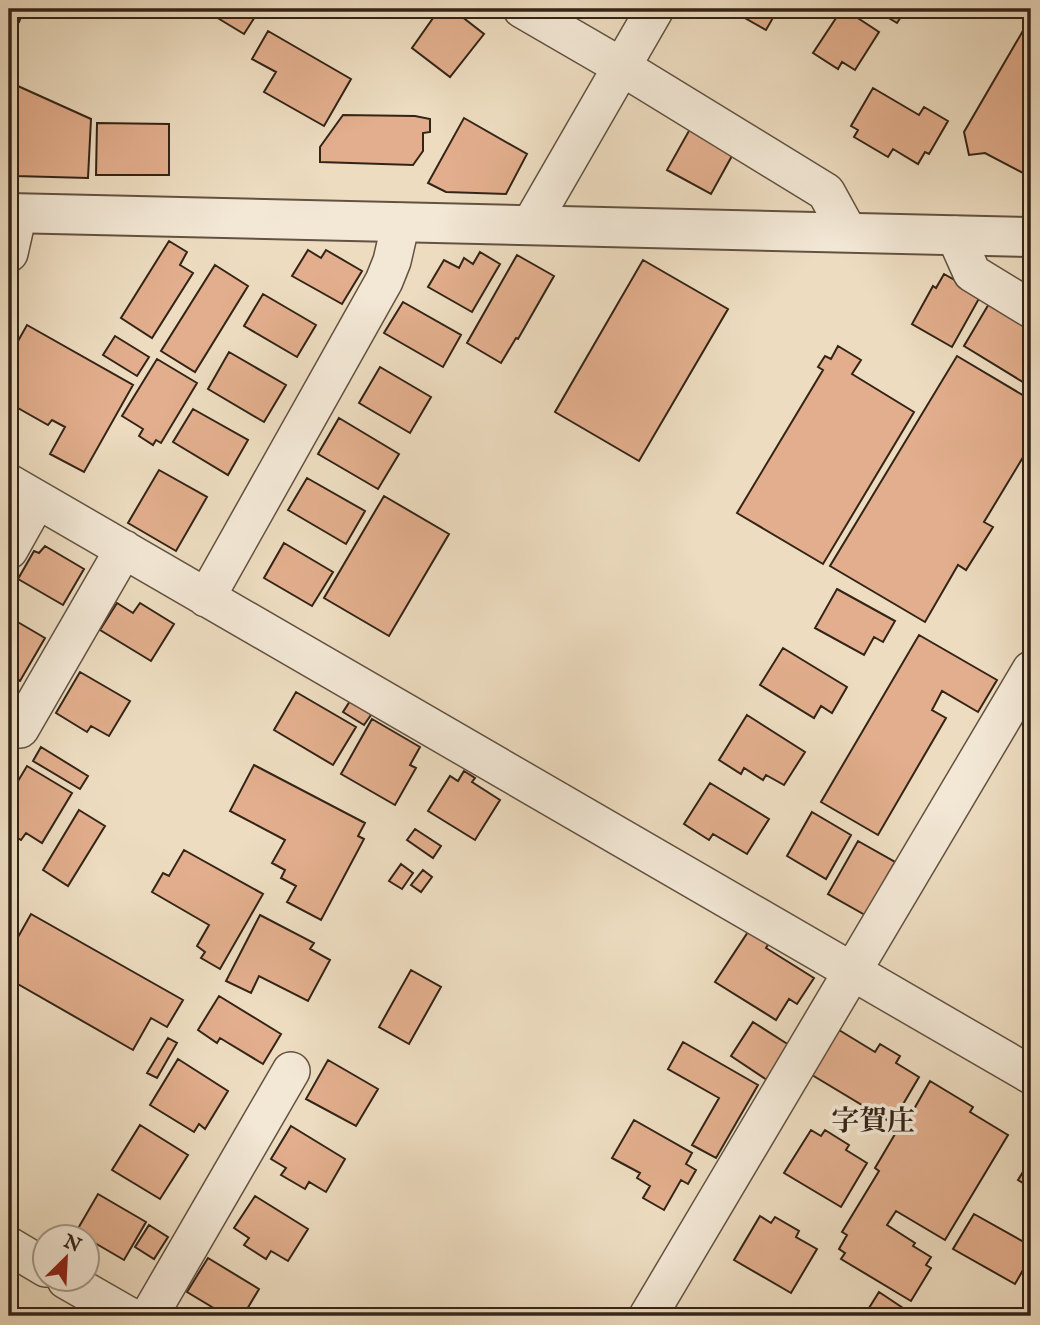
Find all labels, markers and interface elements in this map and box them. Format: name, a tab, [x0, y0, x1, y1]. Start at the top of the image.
district label: 字賀庄	[831, 1105, 915, 1140]
north arrow	[32, 1224, 102, 1294]
text: N	[59, 1230, 85, 1259]

